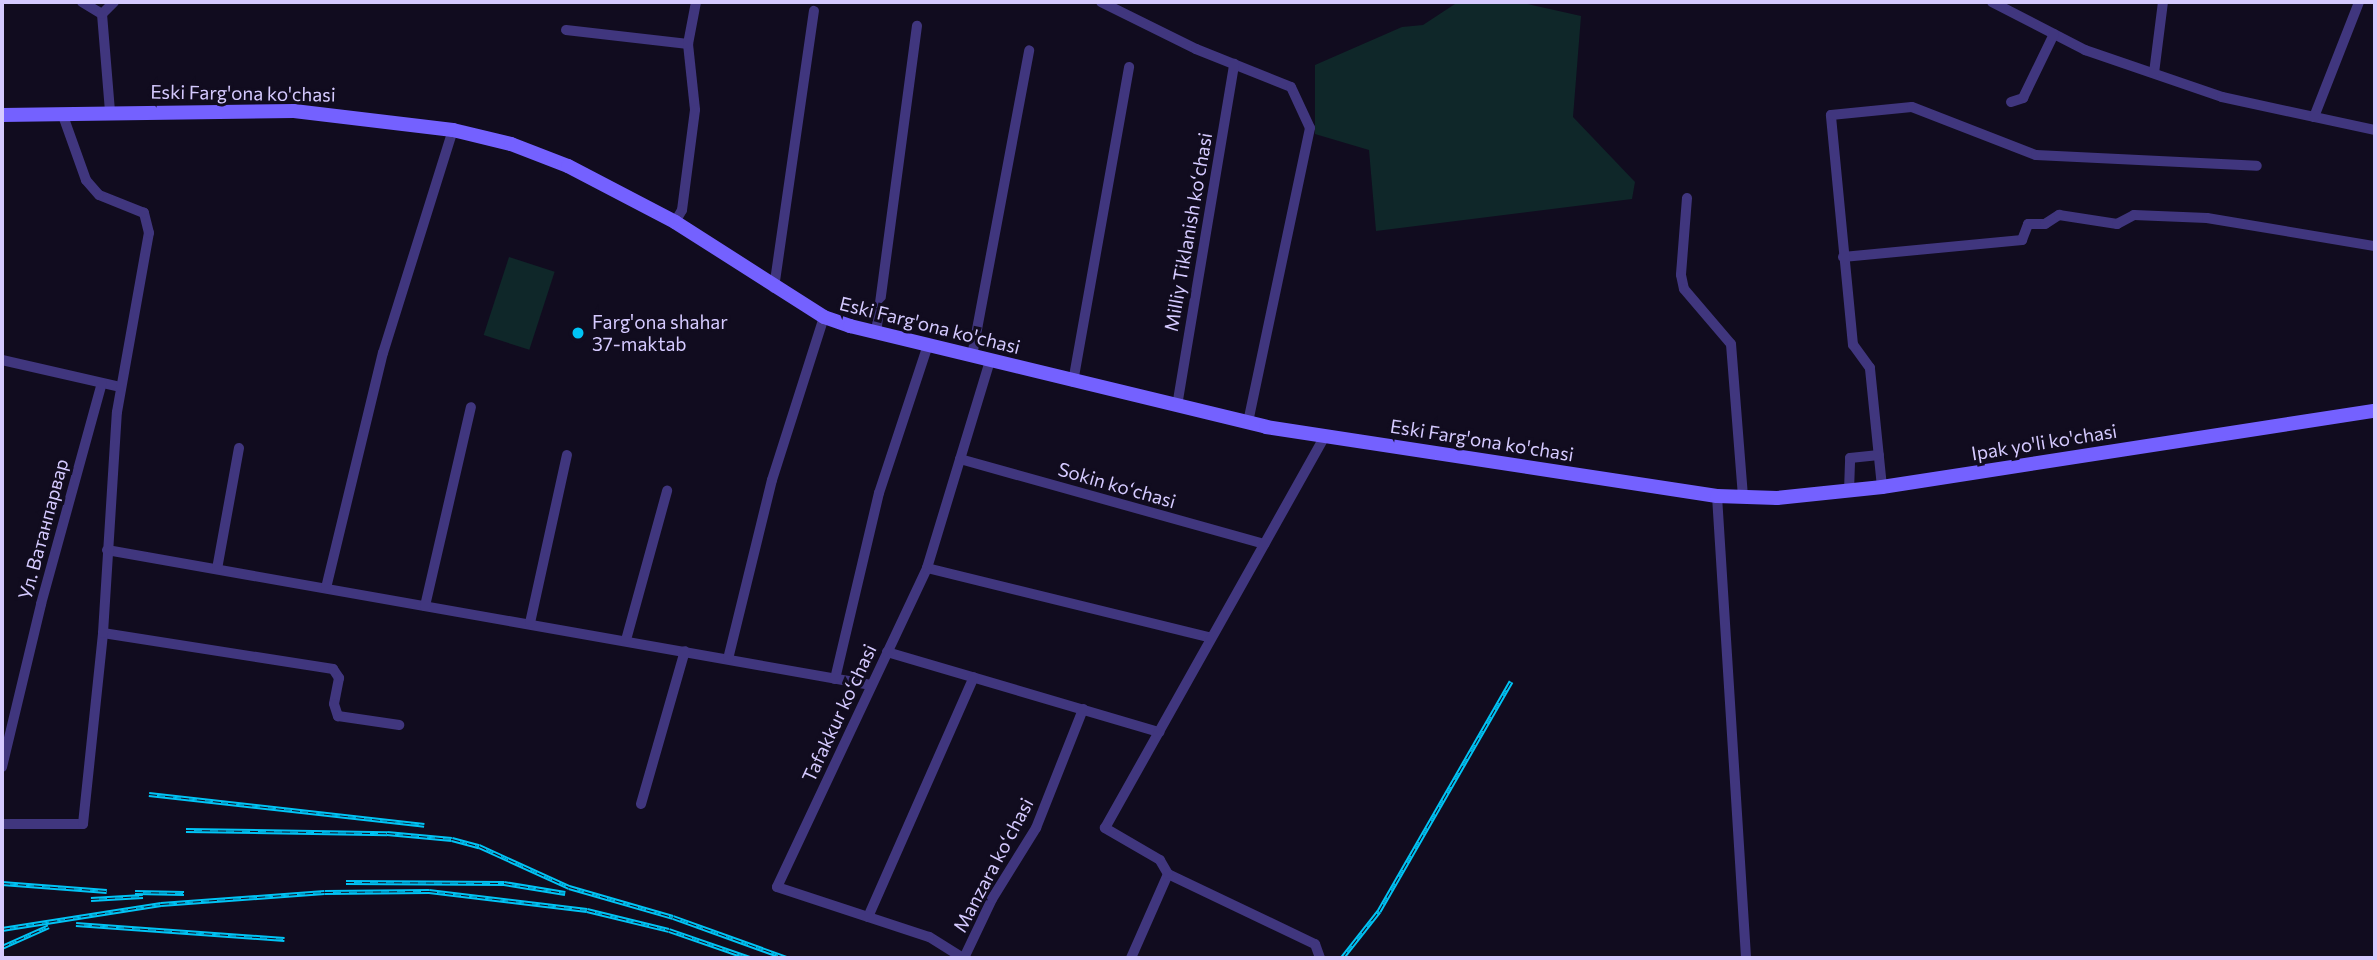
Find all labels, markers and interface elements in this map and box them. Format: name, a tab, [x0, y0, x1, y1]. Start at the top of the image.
street label: Eski Farg'ona ko'chasi	[150, 80, 336, 106]
street label: Milliy Tiklanish koʻchasi	[1159, 131, 1217, 333]
street label: Eski Farg'ona ko'chasi	[837, 292, 1023, 358]
place label: Farg'ona shahar 37-maktab	[592, 311, 728, 355]
marker: Farg'ona shahar 37-maktab	[570, 325, 586, 341]
street label: Eski Farg'ona ko'chasi	[1389, 414, 1575, 466]
street label: Ipak yo'li ko'chasi	[1969, 419, 2119, 465]
street label: Ул. Ватанпарвар	[13, 456, 73, 602]
street label: Sokin koʻchasi	[1055, 457, 1179, 513]
street label: Tafakkur koʻchasi	[797, 640, 881, 786]
street label: Manzara koʻchasi	[948, 794, 1038, 936]

